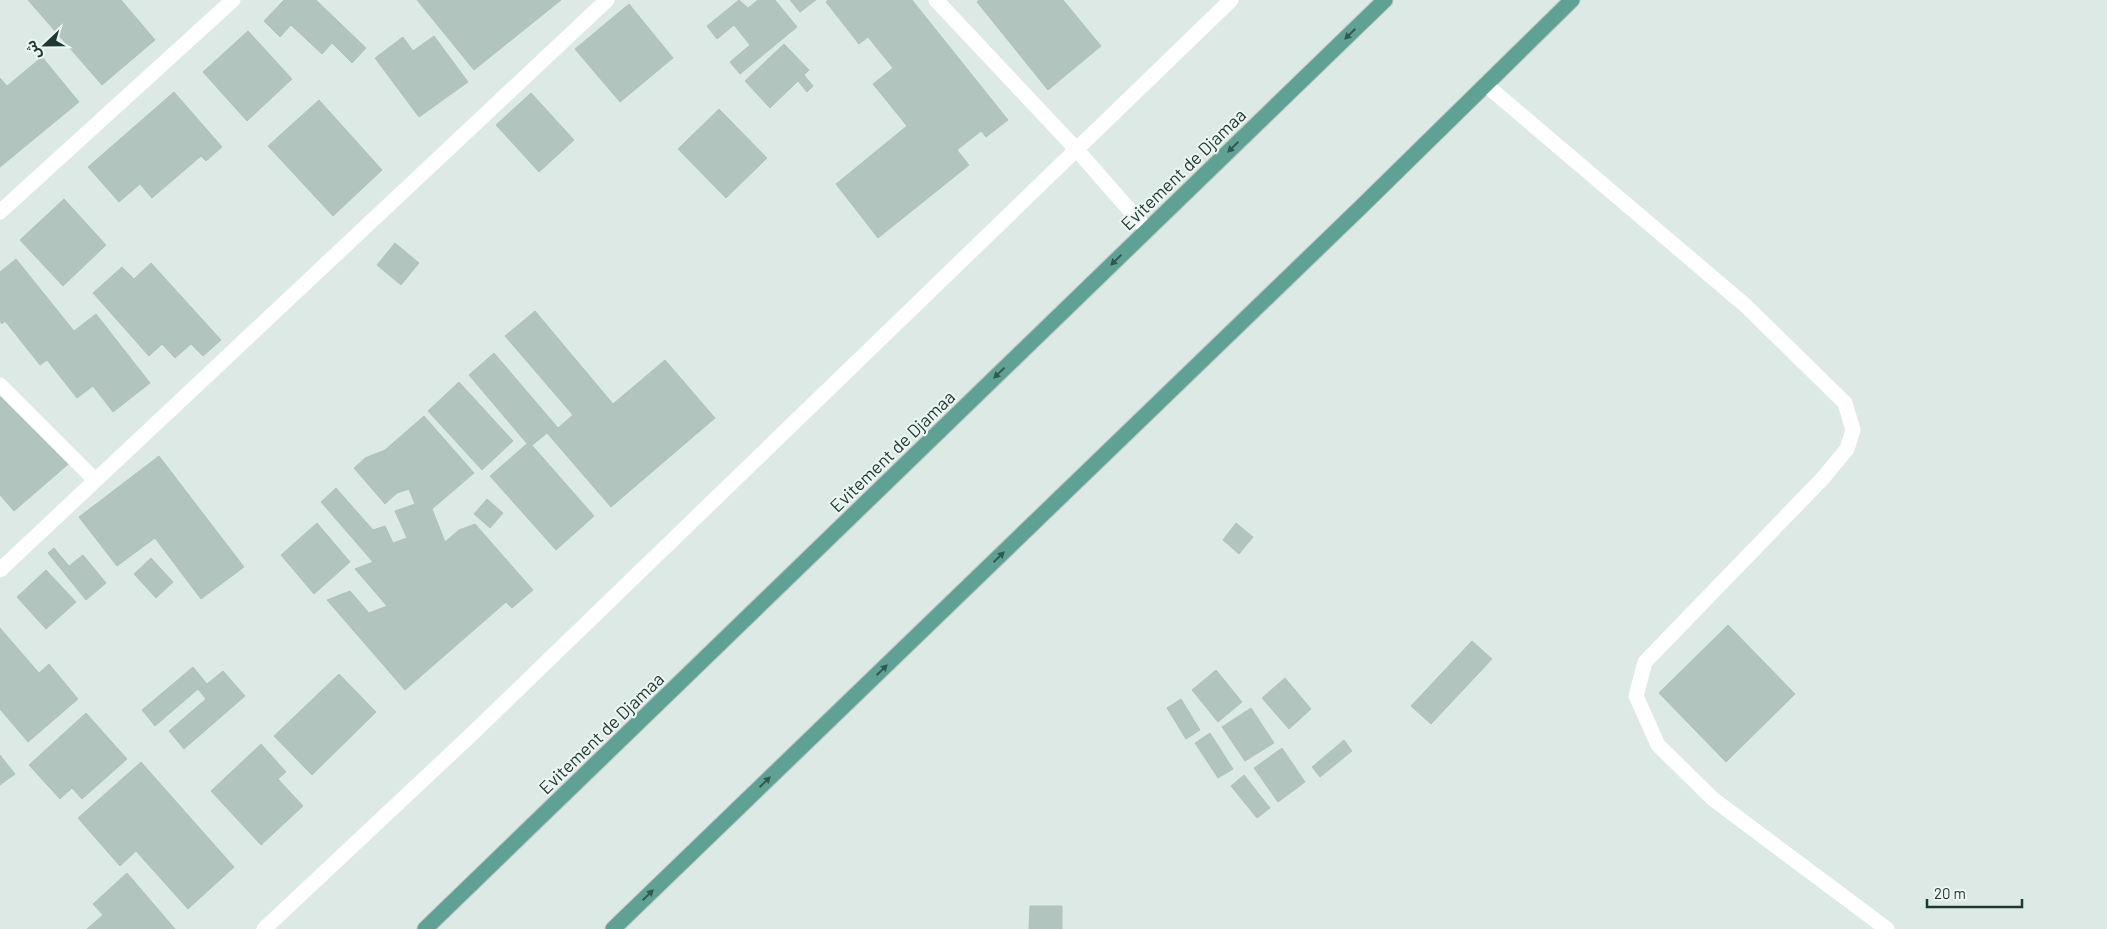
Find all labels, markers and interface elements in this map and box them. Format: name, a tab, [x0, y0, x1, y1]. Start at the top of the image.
north arrow	[20, 20, 70, 70]
one-way arrow	[1344, 28, 1356, 40]
text: ش	[21, 38, 44, 62]
street label: Evitement de Djamaa	[1116, 104, 1250, 234]
one-way arrow	[1227, 141, 1239, 153]
one-way arrow	[1111, 254, 1123, 266]
one-way arrow	[994, 367, 1006, 379]
street label: Evitement de Djamaa	[825, 386, 959, 516]
one-way arrow	[992, 551, 1004, 563]
one-way arrow	[876, 664, 888, 676]
street label: Evitement de Djamaa	[534, 668, 668, 798]
one-way arrow	[759, 776, 771, 788]
scale bar	[1927, 876, 2022, 908]
text: 20 m	[1934, 884, 1966, 902]
one-way arrow	[642, 889, 654, 901]

